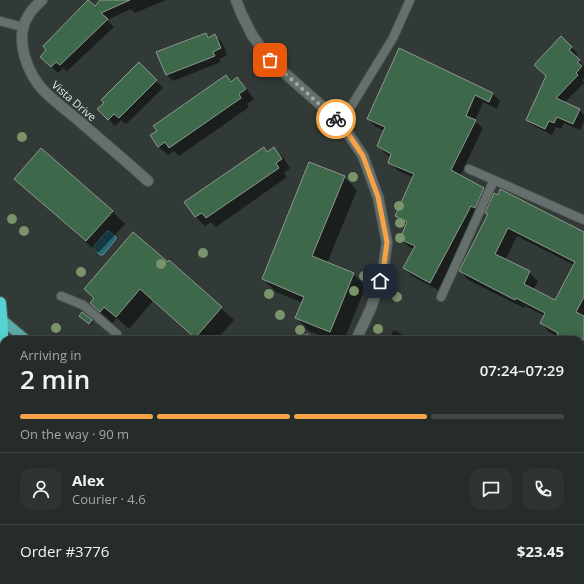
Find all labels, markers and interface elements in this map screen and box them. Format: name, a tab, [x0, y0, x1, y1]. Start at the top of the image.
pin	[253, 43, 287, 77]
icon: bag	[259, 49, 281, 71]
street label: Vista Drive	[49, 77, 100, 124]
courier	[316, 99, 356, 139]
icon: bike	[325, 108, 347, 130]
pin	[363, 264, 397, 298]
icon: home	[369, 270, 391, 292]
text: Arriving in	[20, 346, 82, 364]
text: 07:24–07:29	[480, 360, 564, 380]
text: 2 min	[20, 361, 90, 397]
text: On the way · 90 m	[20, 425, 129, 443]
button: person	[20, 468, 62, 510]
button: chat	[470, 468, 512, 510]
button: phone	[522, 468, 564, 510]
text: Alex	[72, 470, 104, 490]
text: Courier · 4.6	[72, 490, 146, 508]
text: Order #3776	[20, 541, 109, 561]
text: $23.45	[517, 541, 564, 561]

